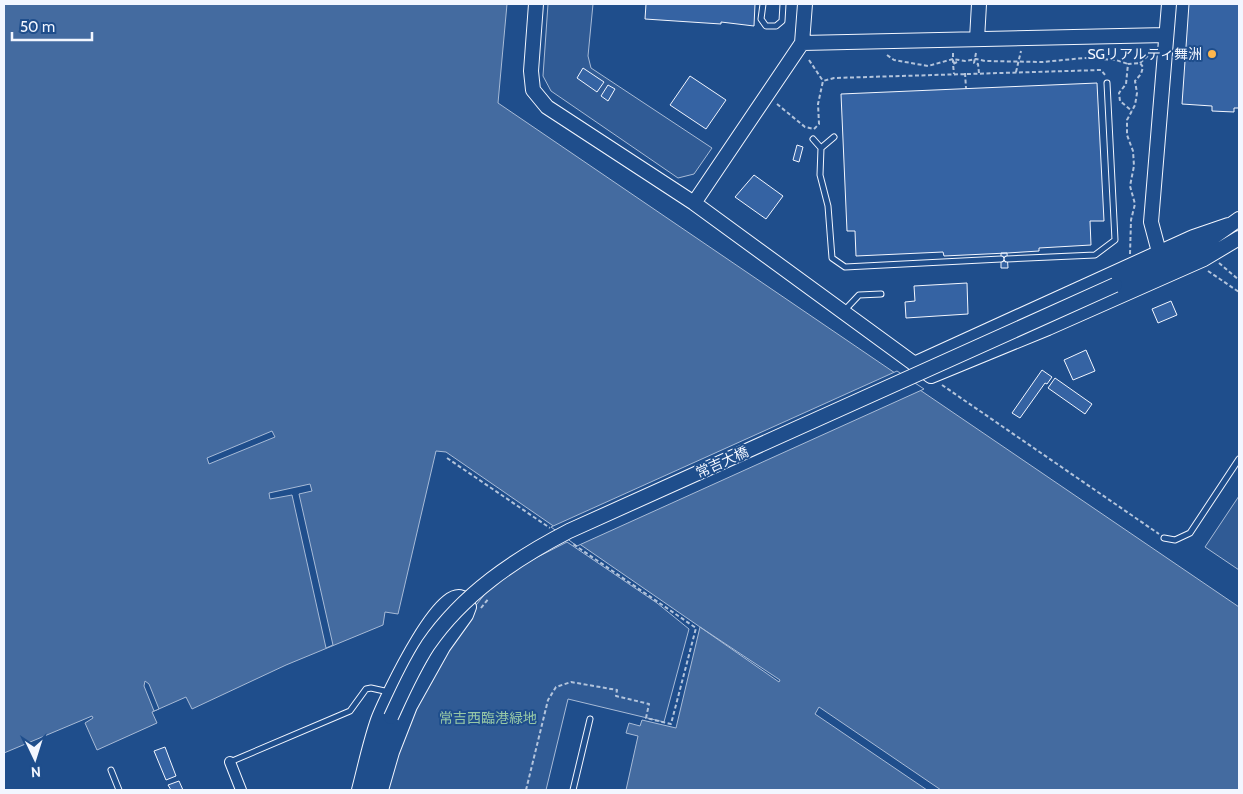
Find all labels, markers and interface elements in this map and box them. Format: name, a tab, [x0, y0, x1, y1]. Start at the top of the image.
scale bar	[12, 10, 92, 42]
text: 50 m	[20, 18, 55, 36]
place label: SGリアルティ舞洲	[1087, 45, 1202, 63]
marker: SGリアルティ舞洲	[1206, 48, 1218, 60]
street label: 常吉大橋	[693, 442, 751, 482]
park label: 常吉西臨港緑地	[439, 709, 537, 727]
north arrow	[10, 734, 60, 784]
text: N	[30, 763, 41, 781]

